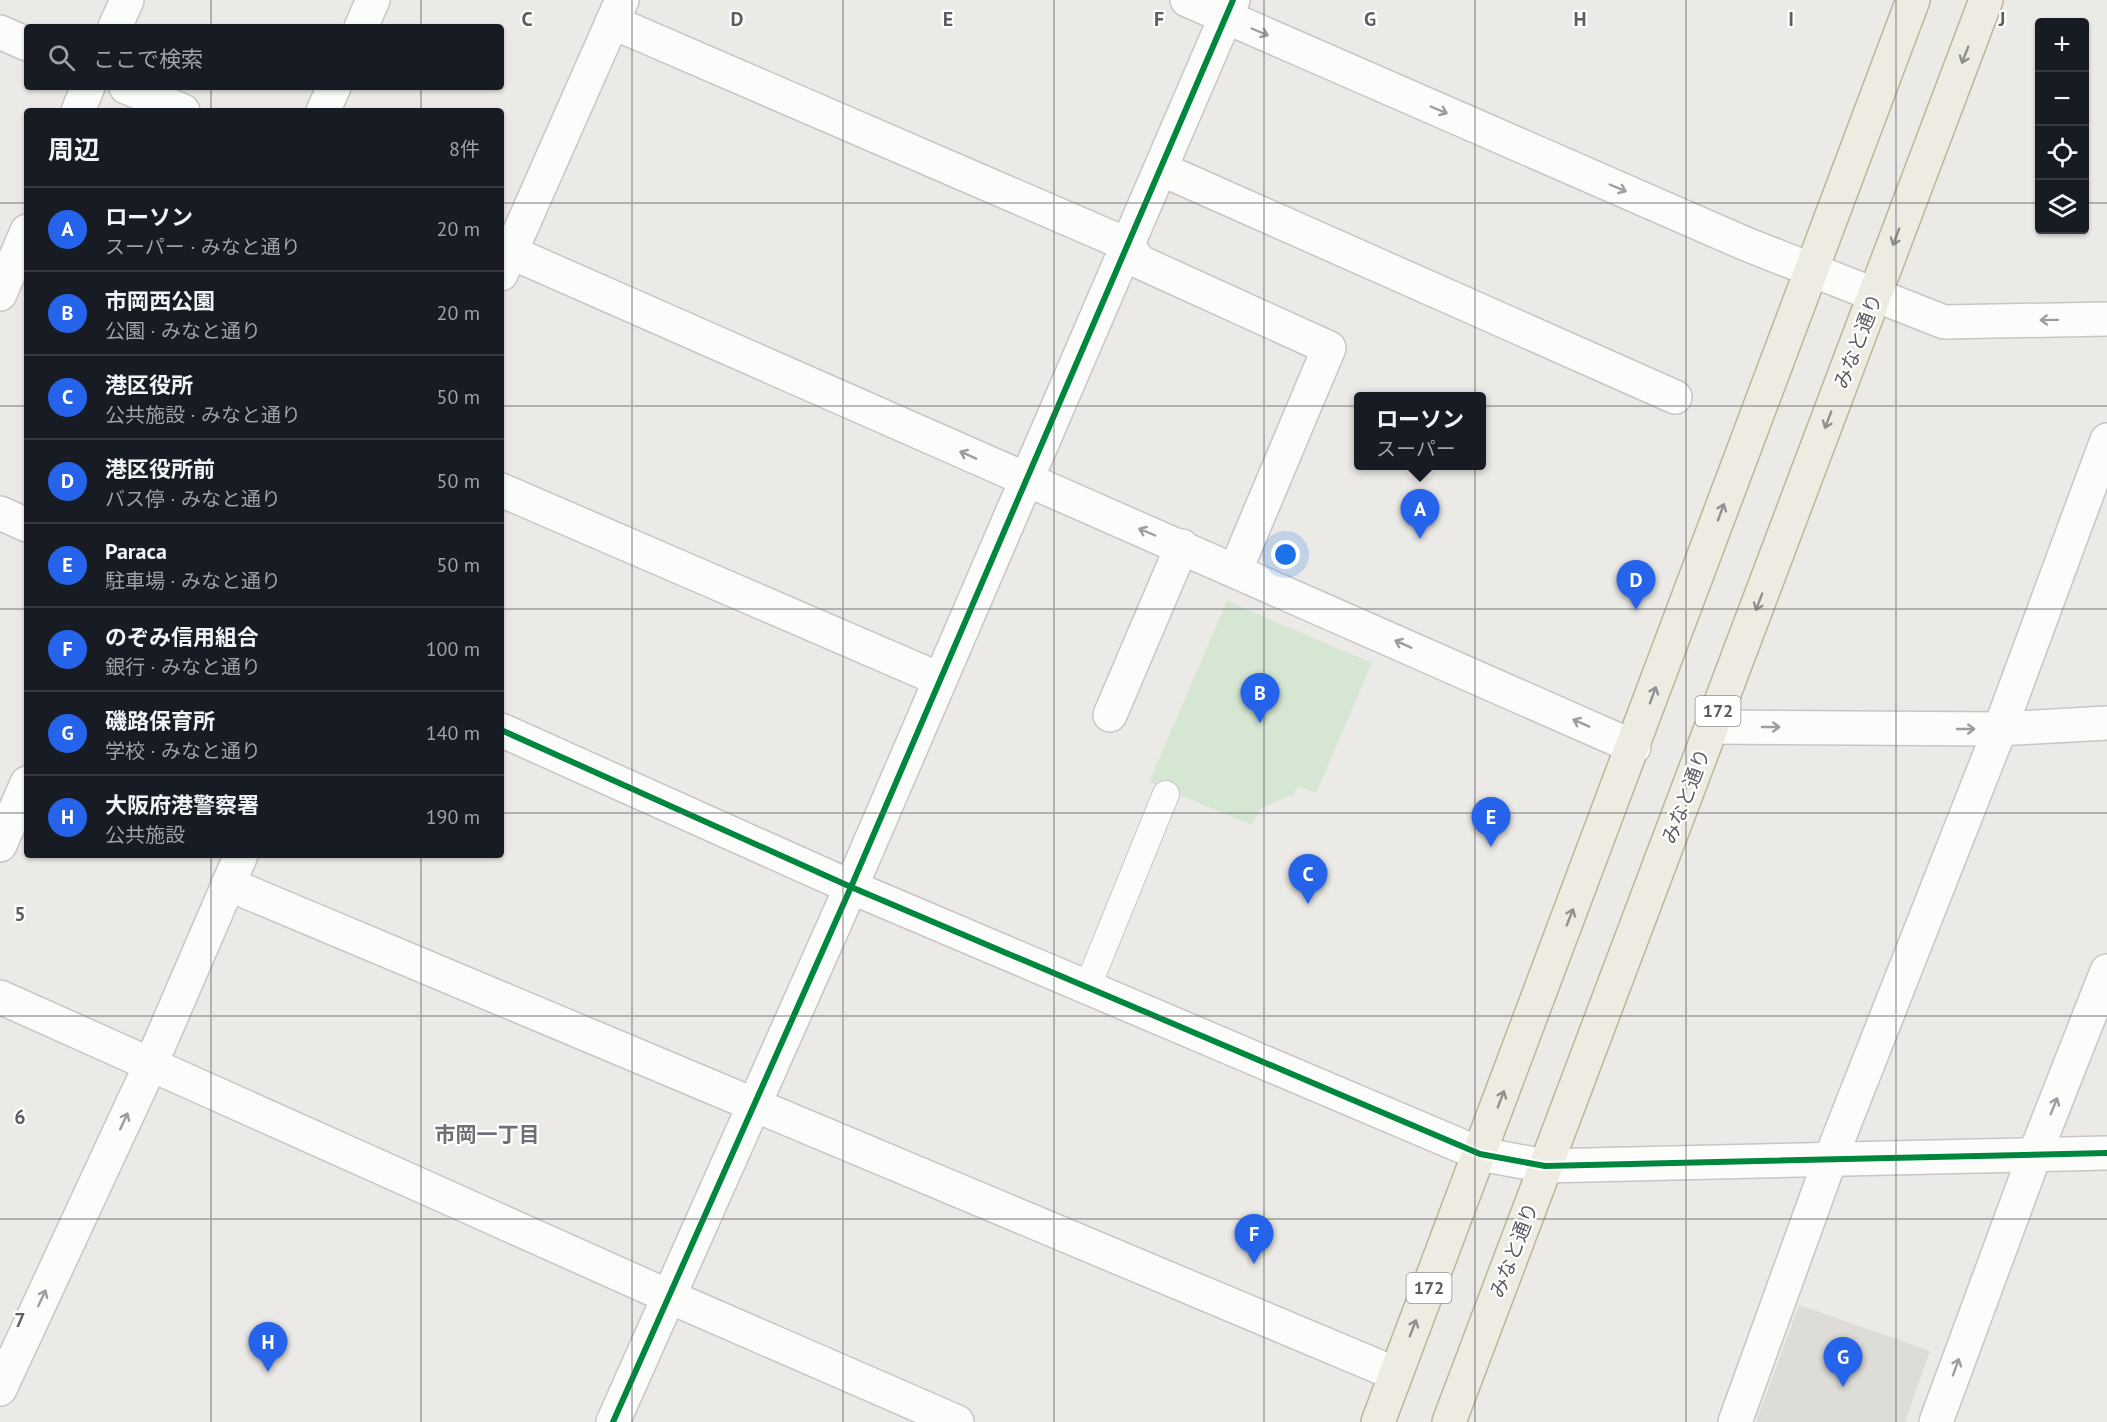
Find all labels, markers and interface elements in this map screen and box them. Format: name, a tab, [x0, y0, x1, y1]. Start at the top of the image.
text: C	[521, 6, 533, 32]
text: D	[731, 6, 744, 32]
text: E	[943, 6, 953, 32]
text: F	[1154, 6, 1164, 32]
text: G	[1364, 6, 1376, 32]
text: H	[1573, 6, 1587, 32]
text: I	[1788, 6, 1794, 32]
text: J	[1998, 6, 2005, 32]
map controls	[2035, 18, 2089, 234]
button: +	[2035, 18, 2089, 72]
search box	[24, 24, 504, 90]
one-way arrow	[1250, 27, 1269, 38]
icon: search	[45, 41, 78, 74]
text: ここで検索	[93, 45, 203, 73]
one-way arrow	[1959, 45, 1970, 64]
button: −	[2035, 72, 2089, 126]
one-way arrow	[1429, 105, 1447, 116]
button: locate	[2035, 126, 2089, 180]
text: 周辺	[48, 133, 100, 166]
text: 8件	[449, 136, 480, 162]
button: layers	[2035, 180, 2089, 234]
one-way arrow	[1608, 182, 1626, 194]
text: ローソン	[105, 203, 193, 231]
text: A	[61, 216, 74, 242]
text: 20 m	[437, 216, 480, 242]
one-way arrow	[1890, 227, 1901, 246]
text: スーパー · みなと通り	[105, 234, 301, 260]
text: 市岡西公園	[105, 287, 215, 315]
street label: みなと通り	[1828, 290, 1888, 392]
text: B	[62, 300, 73, 326]
text: 20 m	[437, 300, 480, 326]
one-way arrow	[2039, 315, 2059, 326]
text: 公園 · みなと通り	[105, 318, 261, 344]
text: 港区役所	[105, 371, 193, 399]
text: C	[62, 384, 73, 410]
text: 50 m	[437, 384, 480, 410]
popup	[1354, 392, 1486, 470]
text: 公共施設 · みなと通り	[105, 402, 301, 428]
text: ローソン	[1376, 405, 1464, 433]
one-way arrow	[1822, 410, 1833, 429]
text: スーパー	[1376, 436, 1456, 462]
one-way arrow	[959, 449, 977, 460]
text: 港区役所前	[105, 455, 215, 483]
text: D	[61, 468, 74, 494]
text: 50 m	[437, 468, 480, 494]
text: バス停 · みなと通り	[105, 486, 281, 512]
pin: A	[1400, 490, 1440, 539]
one-way arrow	[1716, 503, 1727, 522]
one-way arrow	[1138, 526, 1157, 537]
text: Paraca	[105, 537, 167, 565]
your location	[1271, 540, 1300, 569]
text: E	[62, 552, 73, 578]
text: 50 m	[437, 552, 480, 578]
pin: D	[1616, 560, 1656, 610]
text: 駐車場 · みなと通り	[105, 568, 281, 594]
one-way arrow	[1753, 593, 1764, 611]
text: のぞみ信用組合	[105, 623, 259, 651]
text: F	[62, 636, 73, 662]
text: 100 m	[426, 636, 480, 662]
one-way arrow	[1394, 637, 1412, 649]
text: 銀行 · みなと通り	[105, 654, 261, 680]
pin: B	[1240, 674, 1280, 723]
one-way arrow	[1649, 686, 1660, 705]
road number: 172	[1696, 696, 1740, 726]
text: 磯路保育所	[105, 707, 215, 735]
one-way arrow	[1572, 716, 1590, 728]
text: G	[61, 720, 74, 746]
text: 140 m	[426, 720, 480, 746]
one-way arrow	[1760, 721, 1780, 733]
one-way arrow	[1955, 723, 1975, 735]
text: 学校 · みなと通り	[105, 738, 261, 764]
street label: みなと通り	[1656, 745, 1716, 847]
text: 大阪府港警察署	[105, 791, 259, 819]
pin: E	[1472, 798, 1510, 847]
text: H	[61, 804, 74, 830]
text: 190 m	[426, 804, 480, 830]
text: 公共施設	[105, 822, 185, 848]
pin: C	[1288, 854, 1328, 904]
text: 5	[14, 901, 26, 927]
one-way arrow	[1565, 908, 1576, 927]
one-way arrow	[1496, 1090, 1507, 1109]
one-way arrow	[2049, 1097, 2060, 1116]
text: 6	[14, 1104, 26, 1130]
one-way arrow	[120, 1112, 131, 1130]
district label: 市岡一丁目	[435, 1121, 540, 1148]
street label: みなと通り	[1484, 1199, 1544, 1301]
pin: F	[1234, 1214, 1274, 1264]
road number: 172	[1406, 1273, 1452, 1303]
one-way arrow	[37, 1289, 49, 1307]
text: 7	[14, 1307, 26, 1333]
one-way arrow	[1409, 1319, 1420, 1338]
pin: H	[248, 1322, 288, 1372]
pin: G	[1824, 1338, 1862, 1387]
one-way arrow	[1951, 1358, 1962, 1377]

